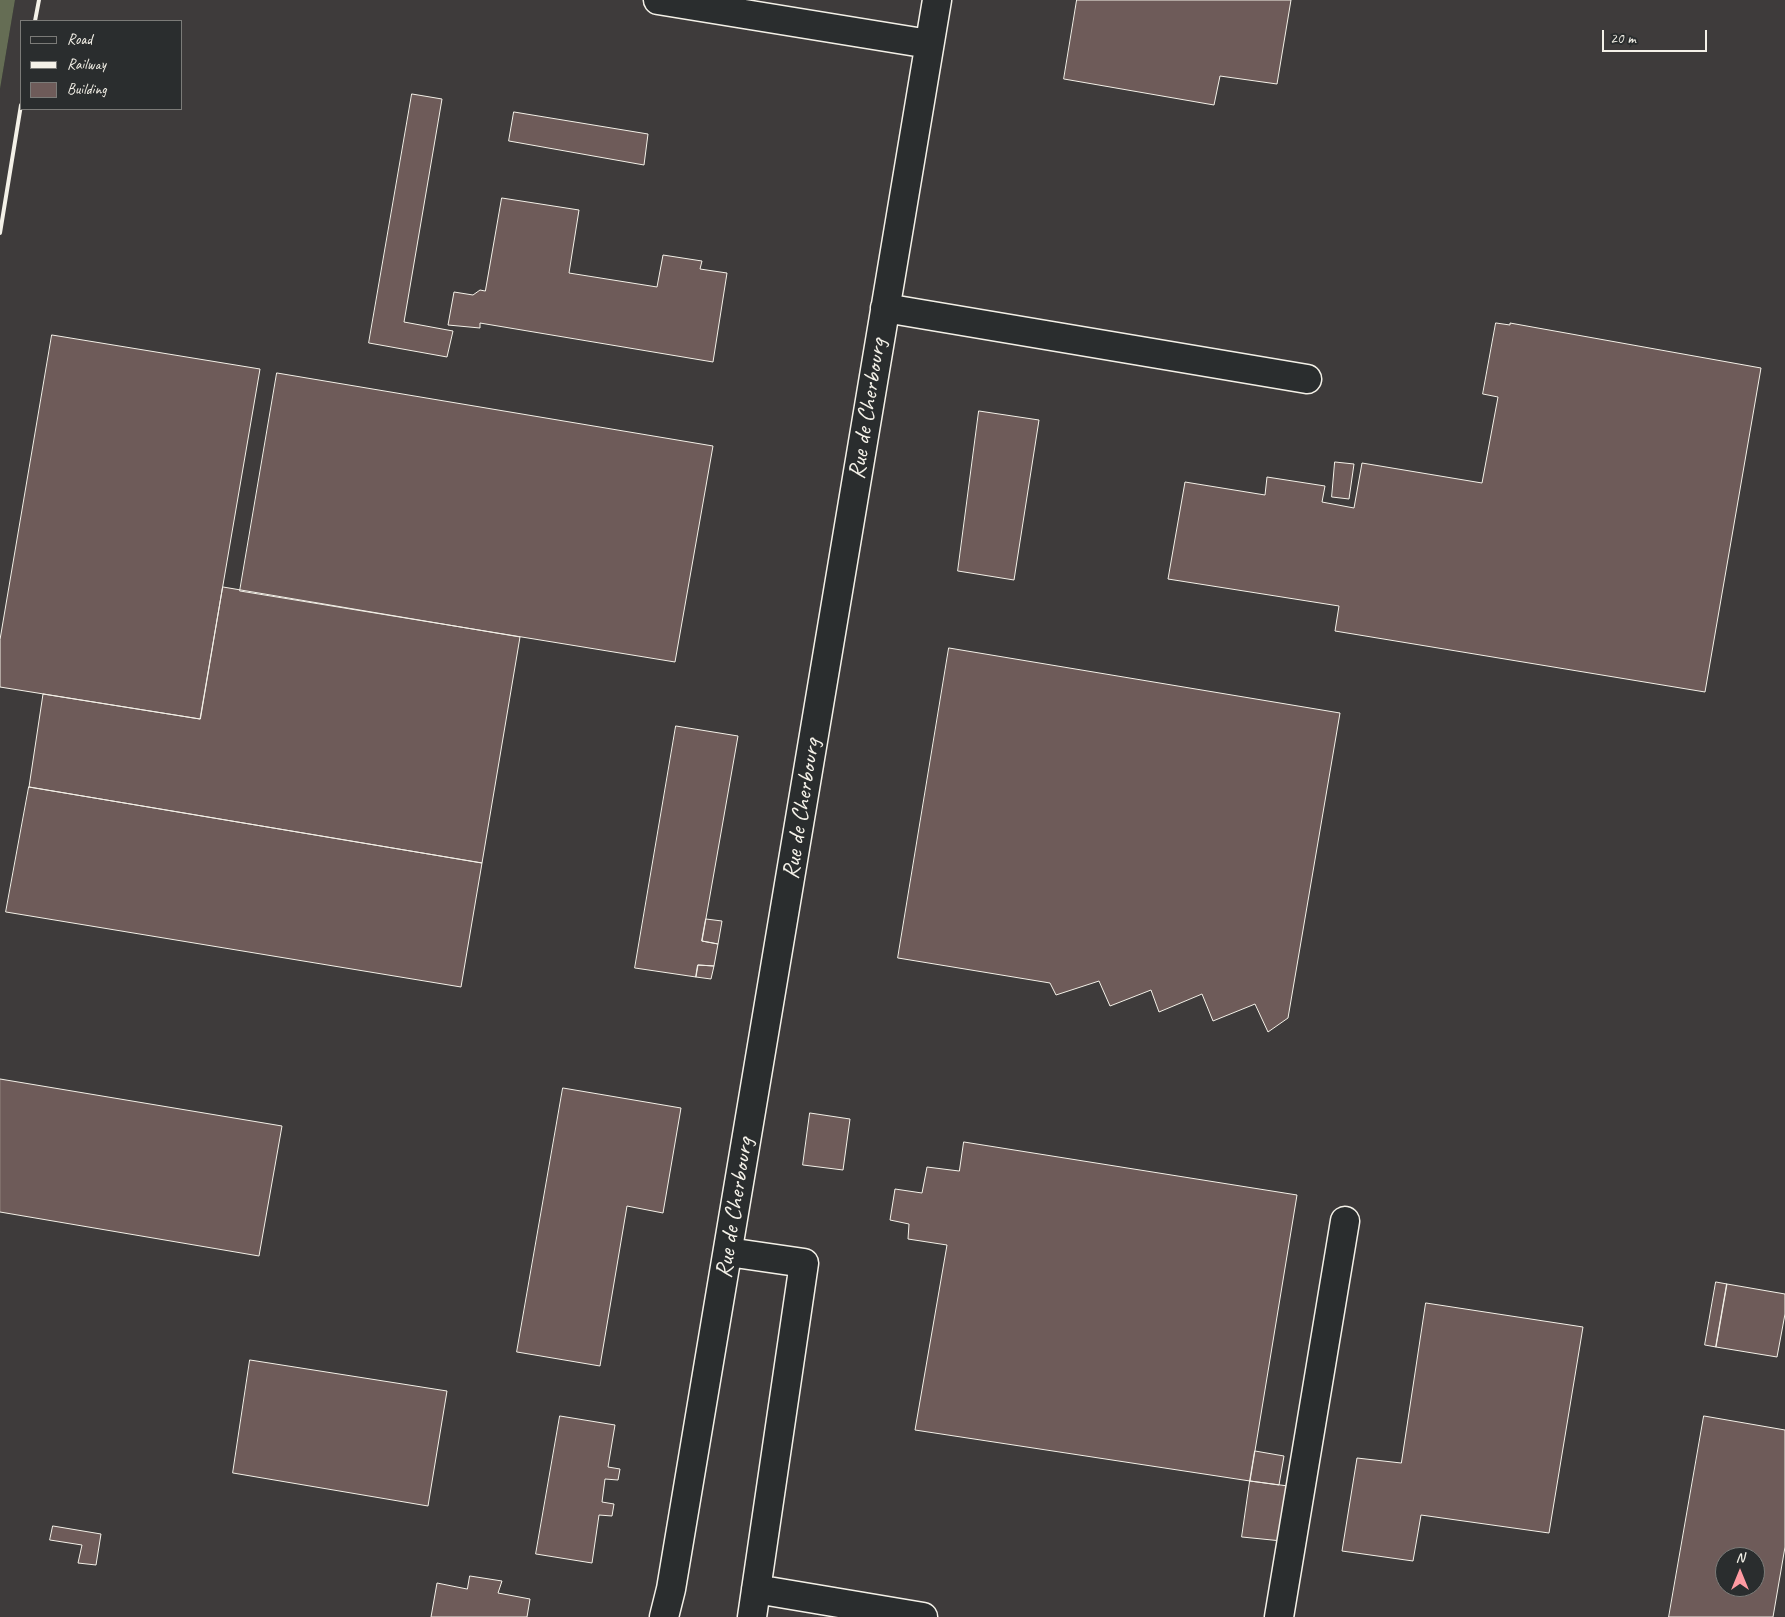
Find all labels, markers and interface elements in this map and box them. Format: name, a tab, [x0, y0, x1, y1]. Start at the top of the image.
legend	[20, 20, 182, 110]
scale bar	[1605, 20, 1710, 52]
text: 20 m	[1610, 29, 1636, 48]
text: Road	[67, 30, 92, 49]
text: Railway	[67, 55, 106, 74]
text: Building	[67, 80, 106, 99]
street label: Rue de Cherbourg	[843, 337, 893, 481]
street label: Rue de Cherbourg	[777, 737, 827, 881]
street label: Rue de Cherbourg	[710, 1136, 760, 1280]
north arrow	[1715, 1547, 1765, 1597]
text: N	[1736, 1549, 1744, 1566]

